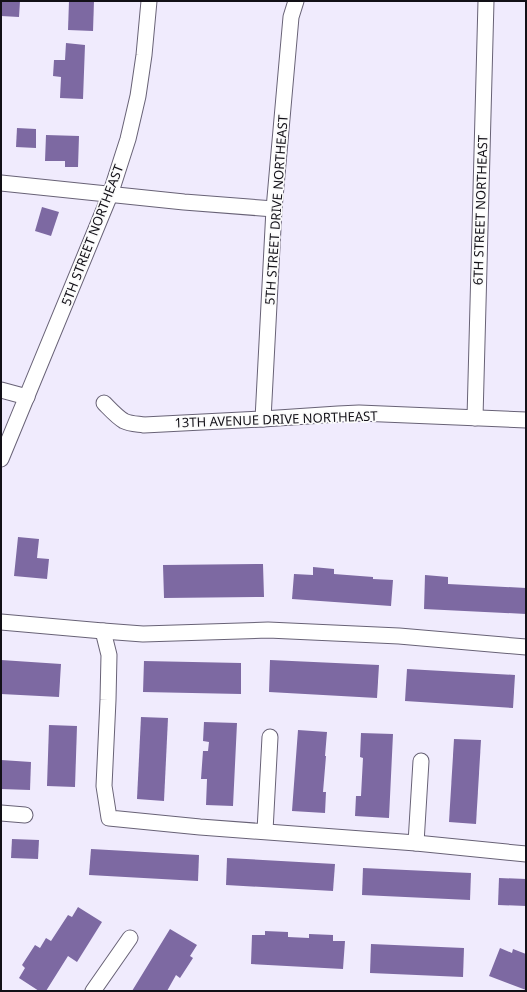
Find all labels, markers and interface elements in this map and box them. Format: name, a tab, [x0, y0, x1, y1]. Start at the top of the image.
street label: 5TH STREET DRIVE NORTHEAST	[260, 114, 292, 306]
street label: 6TH STREET NORTHEAST	[468, 134, 492, 285]
street label: 5TH STREET NORTHEAST	[57, 161, 128, 308]
street label: 13TH AVENUE DRIVE NORTHEAST	[174, 406, 379, 432]

